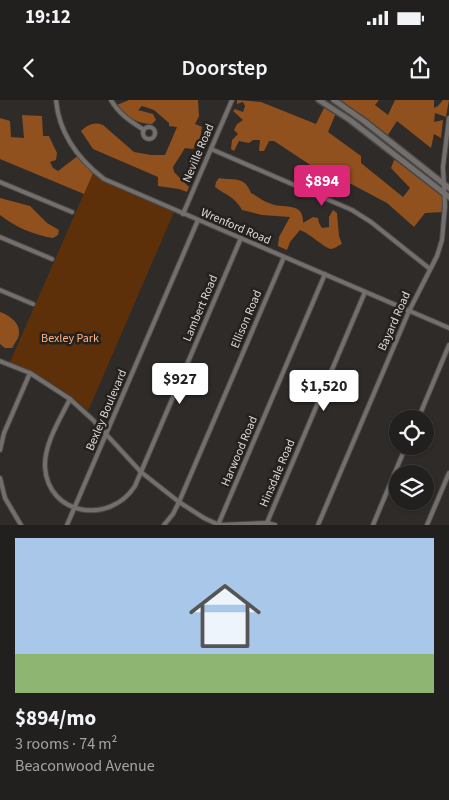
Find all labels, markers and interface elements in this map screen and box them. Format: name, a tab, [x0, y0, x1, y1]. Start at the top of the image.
text: 19:12	[25, 4, 71, 31]
text: Doorstep	[181, 52, 268, 84]
icon: back	[15, 54, 43, 82]
icon: share	[406, 54, 434, 82]
street label: Neville Road	[178, 121, 219, 185]
pin: $894	[292, 164, 352, 207]
text: $894	[305, 170, 339, 192]
street label: Wrenford Road	[198, 204, 274, 249]
street label: Lambert Road	[179, 272, 222, 344]
street label: Ellison Road	[227, 287, 266, 351]
street label: Bayard Road	[374, 289, 415, 354]
park label: Bexley Park	[41, 330, 99, 347]
pin: $927	[150, 362, 210, 405]
street label: Bexley Boulevard	[82, 367, 131, 453]
text: $927	[163, 368, 197, 390]
pin: $1,520	[283, 370, 365, 412]
text: $1,520	[300, 375, 348, 397]
map controls	[389, 410, 434, 510]
button: locate	[389, 410, 434, 455]
street label: Harwood Road	[217, 414, 262, 489]
street label: Hinsdale Road	[256, 437, 299, 510]
button: layers	[389, 465, 434, 510]
icon: home	[180, 571, 270, 661]
text: $894/mo	[15, 703, 96, 733]
text: 3 rooms · 74 m²	[15, 733, 117, 755]
text: Beaconwood Avenue	[15, 755, 155, 777]

